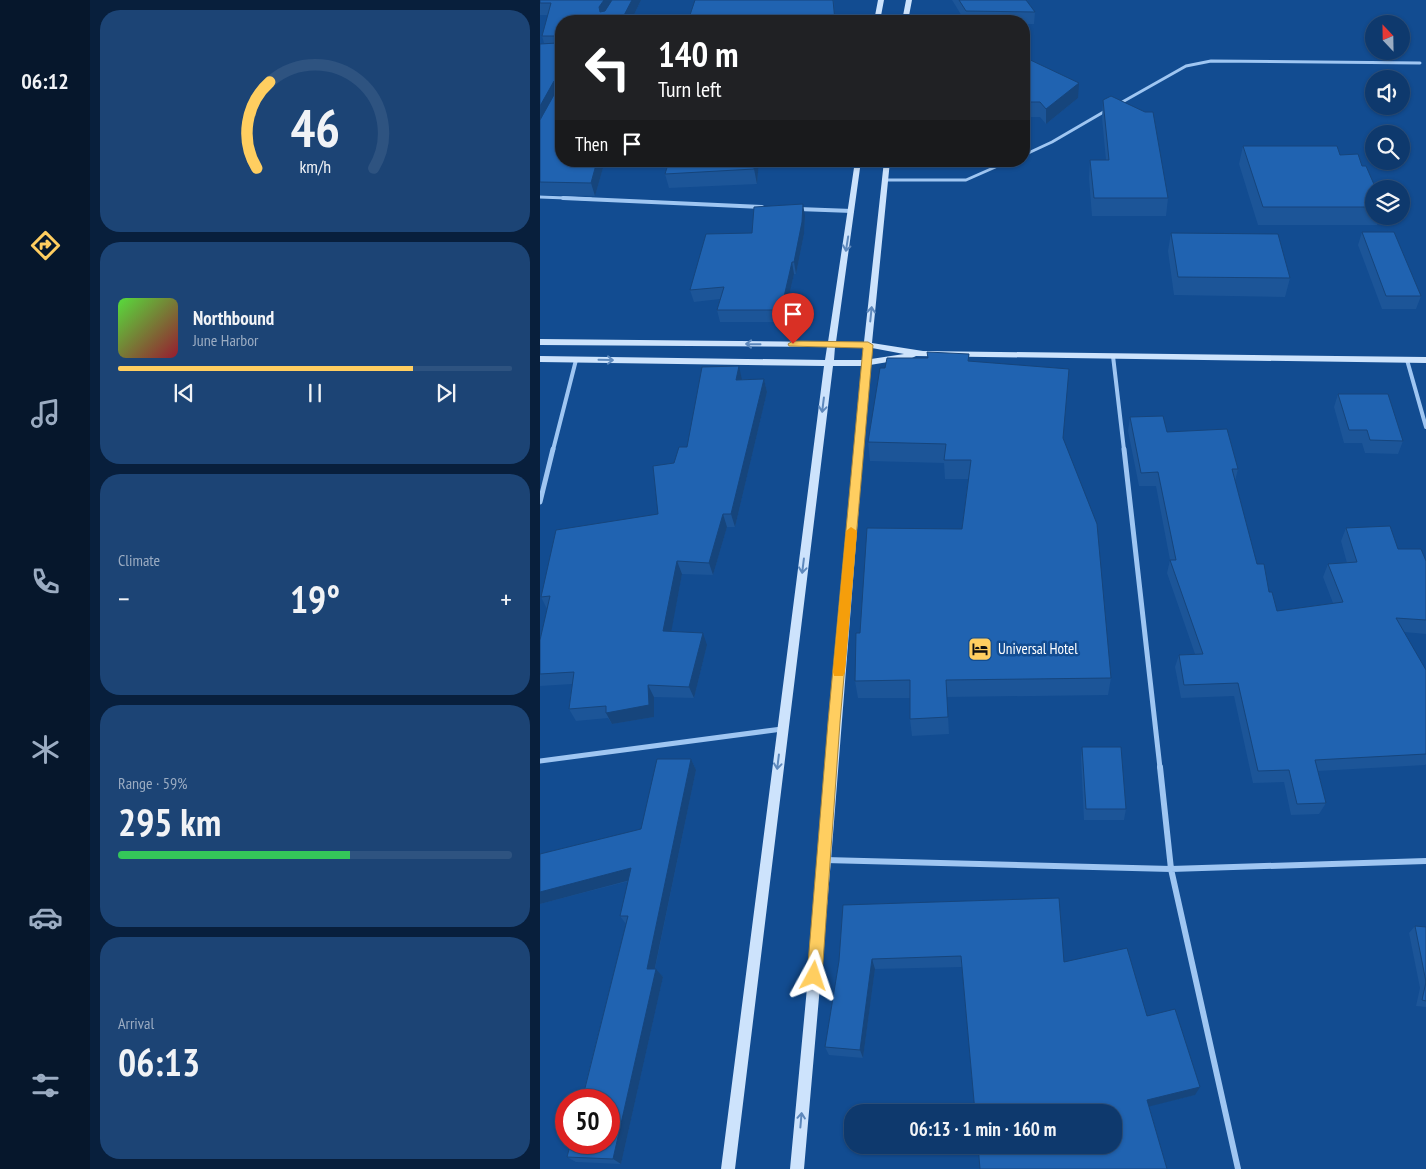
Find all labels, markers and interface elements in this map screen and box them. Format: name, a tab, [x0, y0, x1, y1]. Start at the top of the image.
north arrow	[1365, 15, 1410, 60]
map controls	[1365, 15, 1410, 225]
text: 140 m	[658, 31, 739, 77]
icon: left	[575, 35, 640, 100]
text: 06:12	[21, 67, 69, 95]
button: sound	[1365, 70, 1410, 115]
text: Turn left	[658, 75, 722, 103]
text: 46	[290, 94, 340, 161]
button: search	[1365, 125, 1410, 170]
icon: arrive	[618, 130, 646, 158]
text: Then	[575, 132, 608, 156]
text: km/h	[299, 155, 331, 178]
button: layers	[1365, 180, 1410, 225]
icon: directions	[28, 228, 63, 263]
one-way arrow	[842, 236, 852, 252]
pin	[772, 293, 814, 344]
icon: arrive	[779, 300, 807, 328]
text: Northbound	[193, 306, 274, 330]
one-way arrow	[867, 306, 876, 322]
text: June Harbor	[193, 330, 258, 350]
one-way arrow	[745, 339, 761, 349]
one-way arrow	[598, 355, 614, 365]
icon: previous	[170, 379, 198, 407]
icon: pause	[301, 379, 329, 407]
icon: next	[432, 379, 460, 407]
icon: music	[28, 396, 63, 431]
one-way arrow	[818, 397, 828, 413]
text: Climate	[118, 550, 160, 570]
one-way arrow	[798, 558, 808, 574]
icon: phone	[28, 564, 63, 599]
text: 19°	[290, 574, 340, 623]
text: −	[118, 580, 130, 617]
text: +	[500, 580, 512, 617]
hotel icon: Universal Hotel	[967, 636, 993, 662]
place label: Universal Hotel	[998, 639, 1078, 658]
icon: climate	[28, 732, 63, 767]
one-way arrow	[773, 754, 783, 770]
text: Range · 59%	[118, 773, 187, 793]
text: 295 km	[118, 797, 221, 846]
icon: car	[28, 900, 63, 935]
position arrow	[787, 949, 839, 1001]
text: Arrival	[118, 1013, 154, 1033]
text: 06:13	[118, 1037, 200, 1086]
icon: filters	[28, 1068, 63, 1103]
speed limit sign: 50	[555, 1089, 620, 1154]
one-way arrow	[796, 1113, 806, 1129]
text: 06:13 · 1 min · 160 m	[910, 1117, 1056, 1141]

